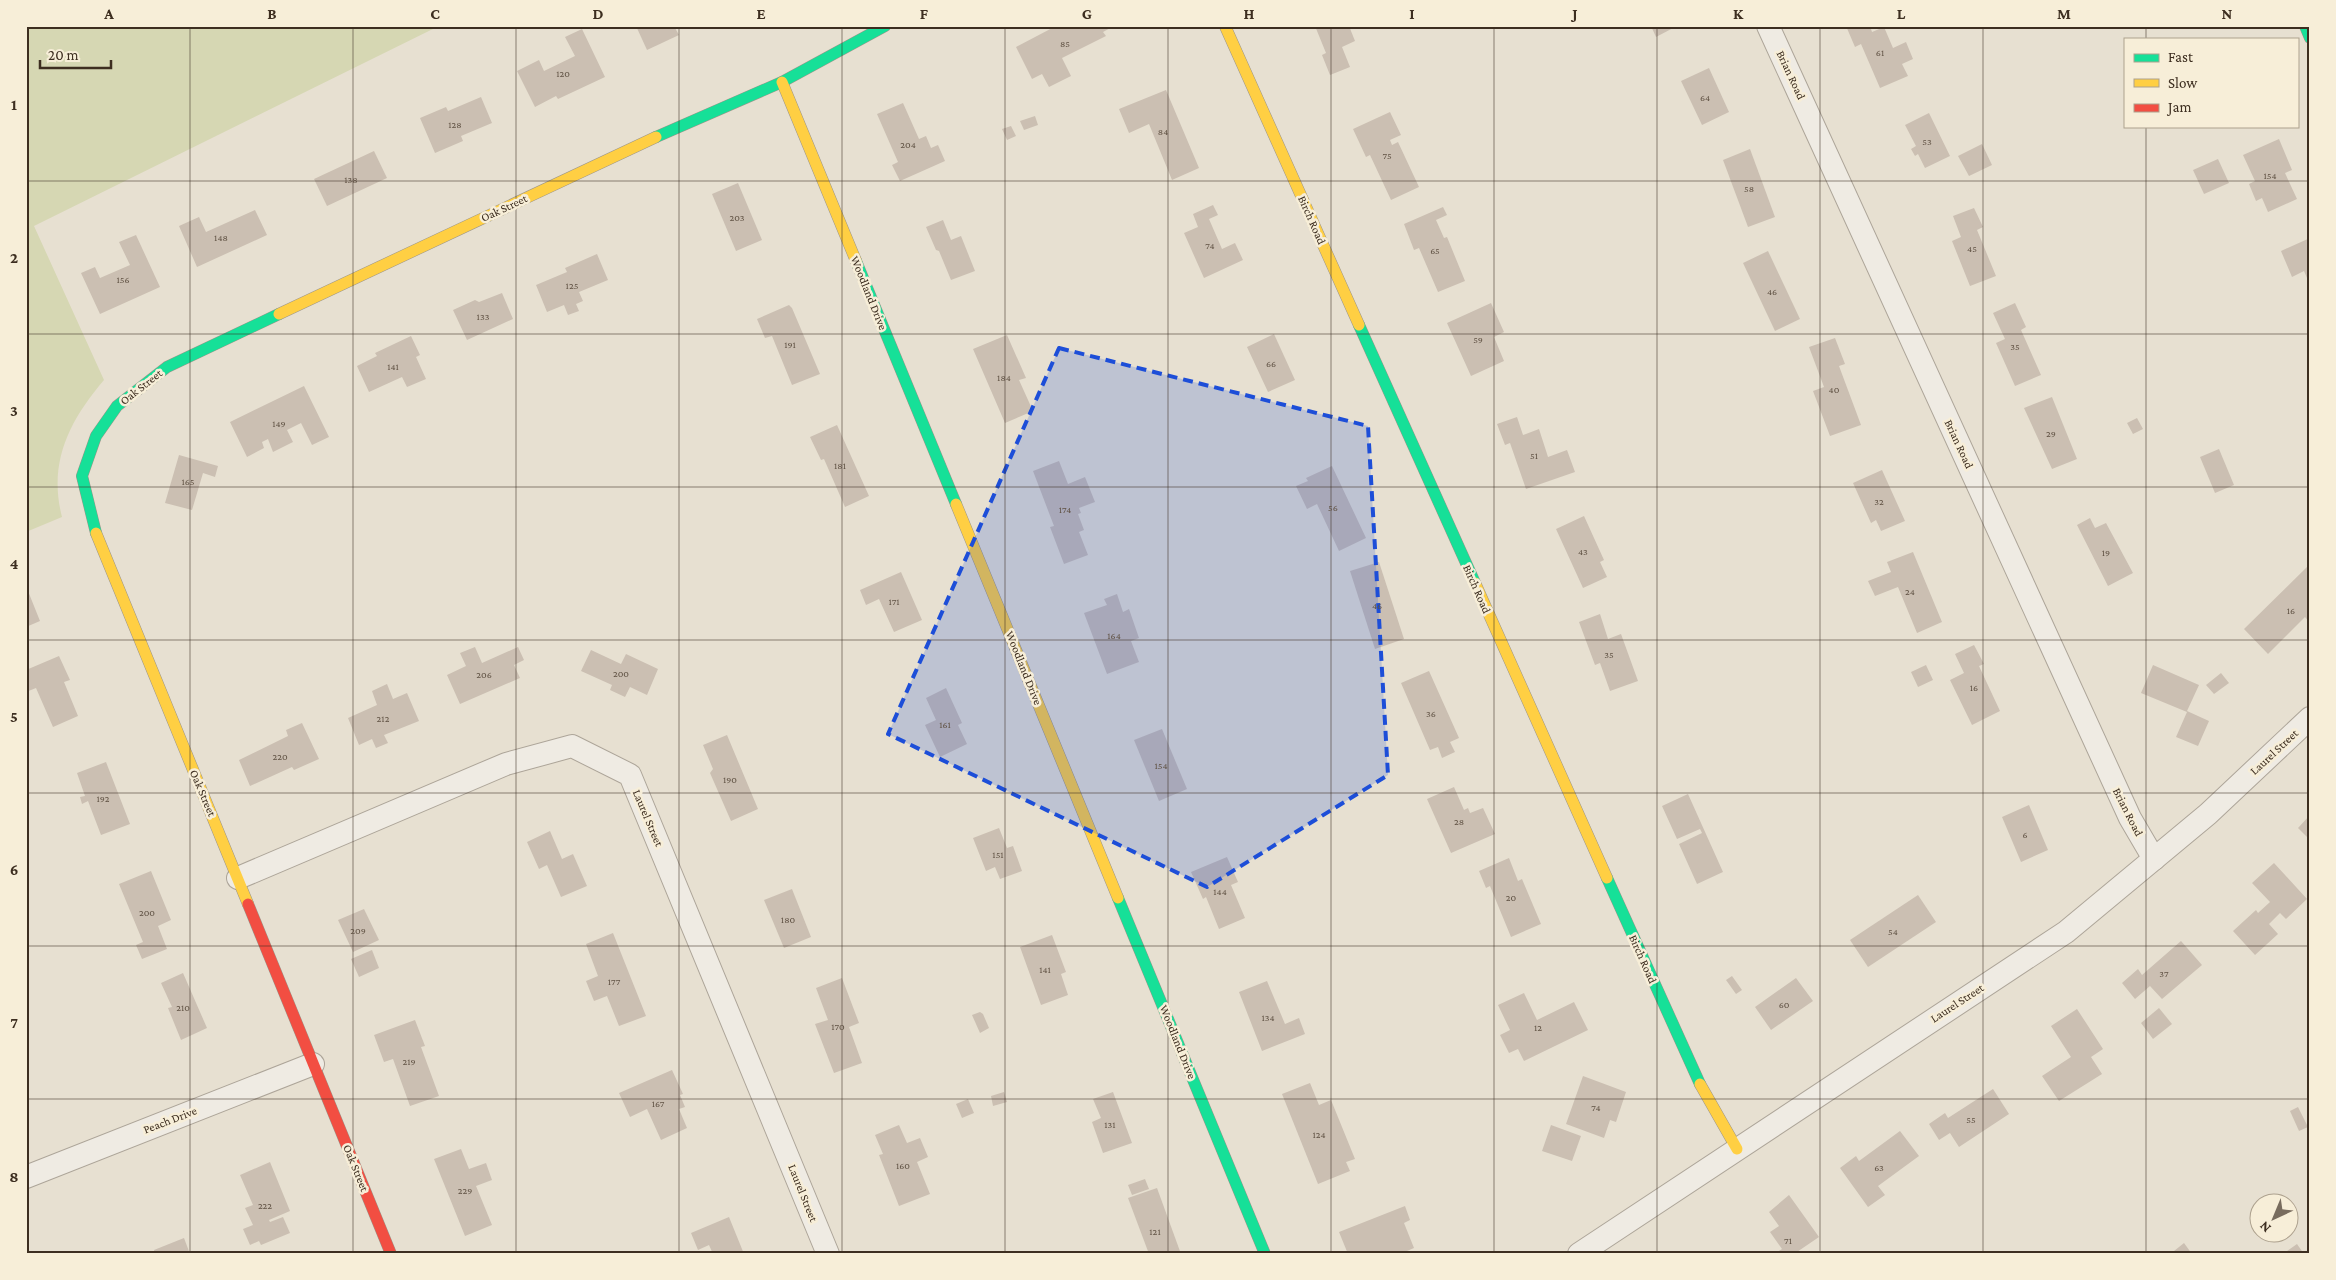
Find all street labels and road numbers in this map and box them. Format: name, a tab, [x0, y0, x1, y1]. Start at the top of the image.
street label: Brian Road	[1774, 48, 1809, 102]
street label: Oak Street	[479, 191, 530, 225]
street label: Birch Road	[1295, 194, 1329, 247]
street label: Woodland Drive	[848, 254, 890, 332]
street label: Oak Street	[117, 366, 166, 408]
street label: Brian Road	[1942, 417, 1977, 471]
street label: Birch Road	[1460, 563, 1494, 616]
street label: Woodland Drive	[1003, 629, 1045, 707]
street label: Laurel Street	[2247, 725, 2302, 778]
street label: Oak Street	[187, 767, 220, 820]
street label: Brian Road	[2110, 785, 2146, 839]
street label: Laurel Street	[630, 787, 667, 850]
street label: Birch Road	[1626, 933, 1660, 986]
street label: Laurel Street	[1928, 980, 1987, 1025]
street label: Woodland Drive	[1157, 1003, 1199, 1081]
street label: Peach Drive	[141, 1103, 199, 1137]
street label: Oak Street	[340, 1142, 372, 1195]
street label: Laurel Street	[785, 1162, 821, 1225]

